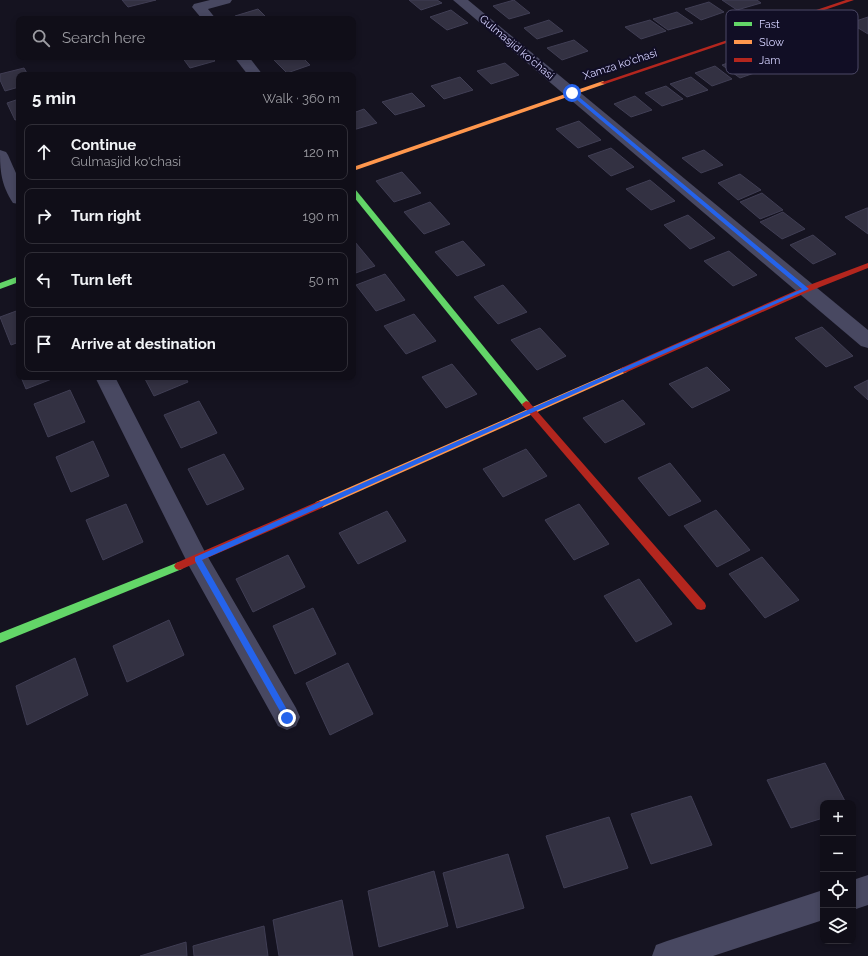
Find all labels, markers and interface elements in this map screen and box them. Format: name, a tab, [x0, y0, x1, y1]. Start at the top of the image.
legend	[726, 10, 858, 74]
street label: Gulmasjid ko'chasi	[477, 12, 557, 82]
search box	[16, 16, 356, 60]
text: Fast	[759, 18, 780, 31]
icon: search	[30, 27, 52, 49]
text: Search here	[62, 29, 145, 47]
text: Slow	[759, 36, 784, 49]
street label: Xamza ko'chasi	[581, 46, 659, 83]
text: Jam	[759, 54, 780, 67]
route start	[563, 84, 581, 102]
text: 5 min	[32, 88, 76, 108]
text: Walk · 360 m	[262, 91, 340, 106]
text: Continue	[71, 136, 136, 154]
icon: ahead	[33, 141, 55, 163]
text: 120 m	[303, 145, 339, 160]
text: Gulmasjid ko'chasi	[71, 154, 181, 169]
icon: right	[33, 205, 55, 227]
text: Turn right	[71, 207, 141, 225]
text: 190 m	[303, 209, 339, 224]
icon: left	[33, 269, 55, 291]
text: Turn left	[71, 271, 132, 289]
text: 50 m	[309, 273, 339, 288]
icon: arrive	[33, 333, 55, 355]
text: Arrive at destination	[71, 335, 216, 353]
route end	[278, 709, 296, 727]
map controls	[820, 800, 856, 944]
button: +	[820, 800, 856, 836]
button: −	[820, 836, 856, 872]
button: locate	[820, 872, 856, 908]
button: layers	[820, 908, 856, 944]

